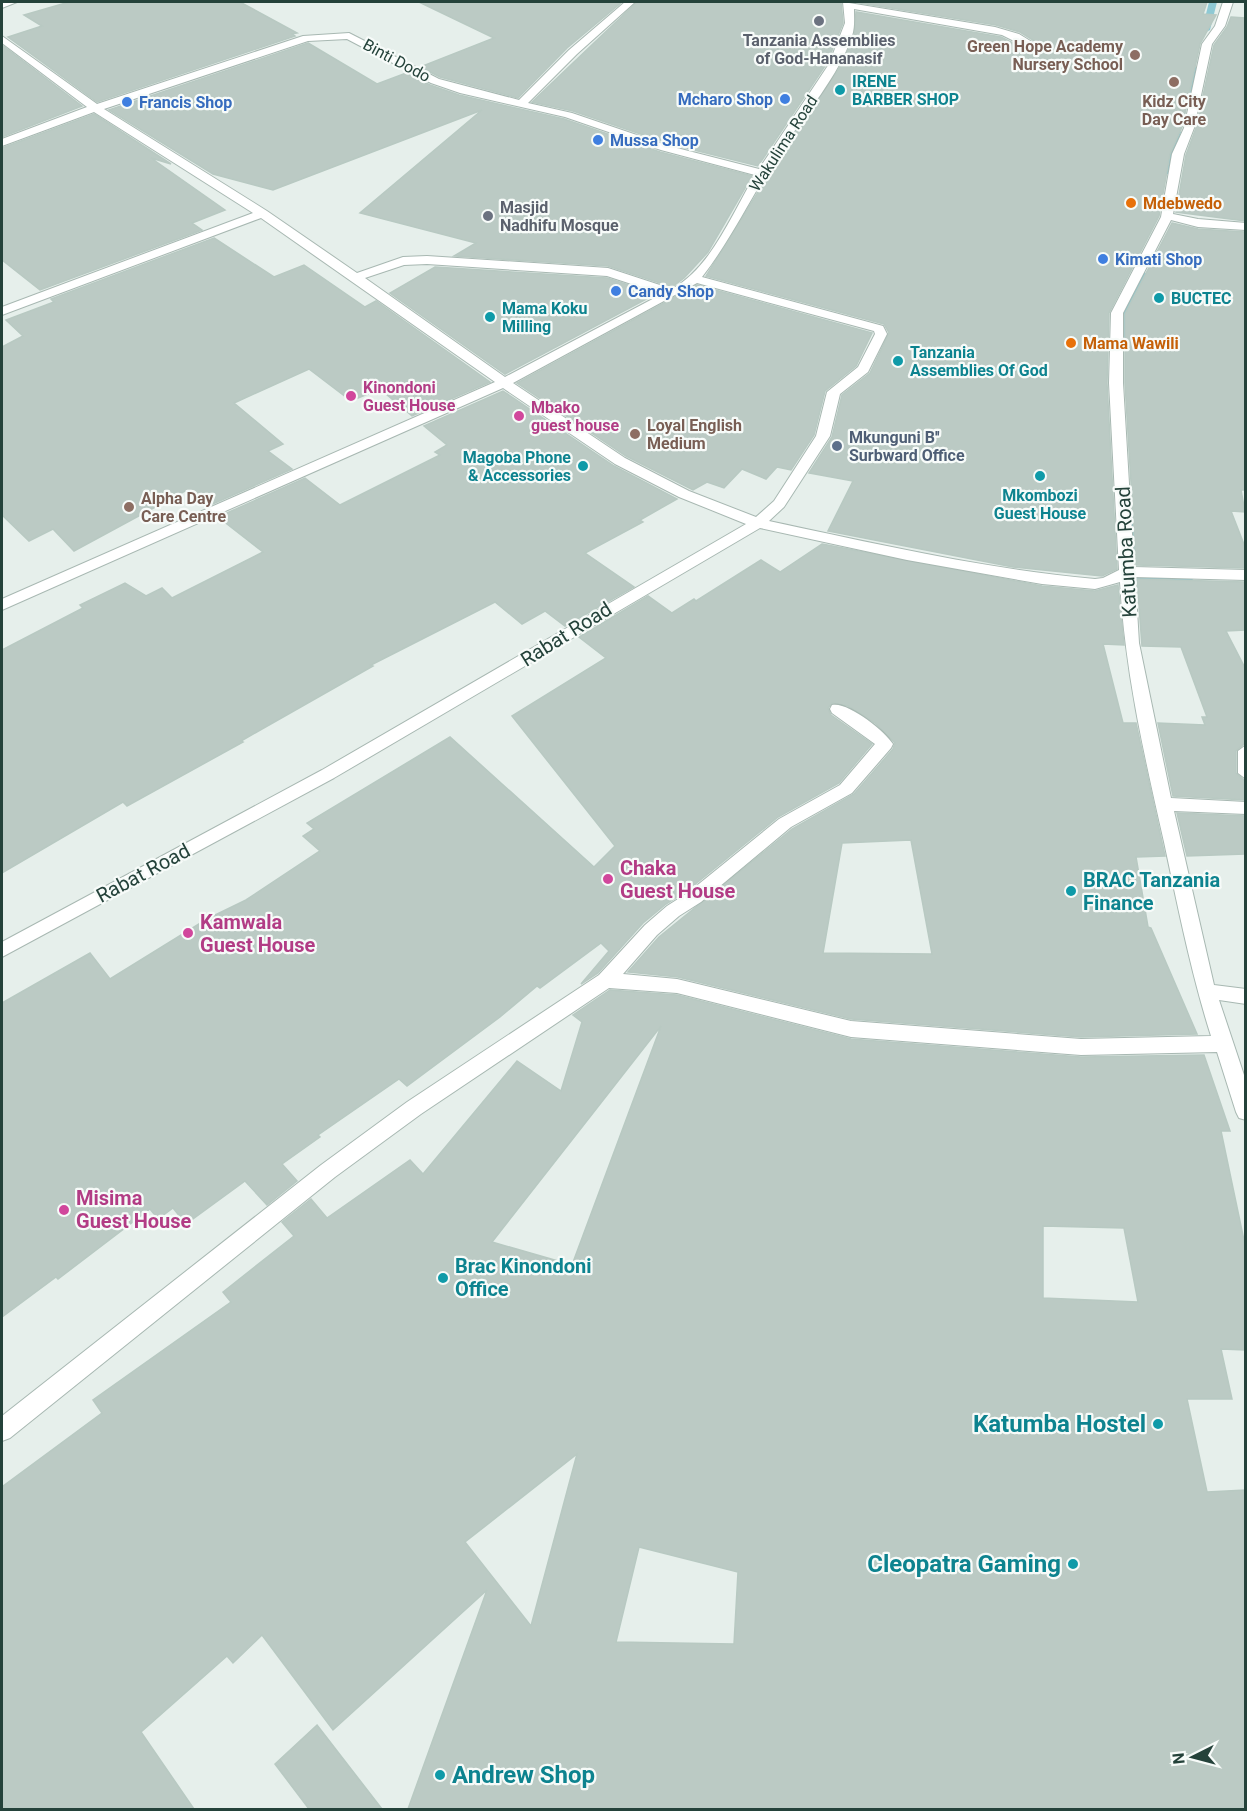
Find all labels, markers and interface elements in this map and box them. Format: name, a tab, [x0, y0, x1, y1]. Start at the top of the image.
marker: Tanzania Assemblies of God-Hananasif	[812, 14, 826, 28]
place label: Tanzania Assemblies of God-Hananasif	[743, 31, 895, 68]
street label: Binti Dodo	[360, 35, 434, 86]
place label: Green Hope Academy Nursery School	[967, 37, 1124, 74]
marker: Green Hope Academy Nursery School	[1128, 48, 1142, 62]
place label: IRENE BARBER SHOP	[852, 72, 959, 109]
marker: Kidz City Day Care	[1167, 75, 1181, 89]
marker: IRENE BARBER SHOP	[833, 83, 847, 97]
place label: Mcharo Shop	[678, 90, 773, 109]
street label: Wakulima Road	[745, 92, 822, 195]
marker: Mcharo Shop	[778, 92, 792, 106]
place label: Kidz City Day Care	[1142, 92, 1207, 129]
place label: Francis Shop	[139, 93, 232, 112]
marker: Francis Shop	[120, 95, 134, 109]
place label: Mussa Shop	[610, 131, 699, 150]
marker: Mussa Shop	[591, 133, 605, 147]
place label: Mdebwedo	[1143, 194, 1222, 213]
marker: Mdebwedo	[1124, 196, 1138, 210]
place label: Masjid Nadhifu Mosque	[500, 198, 619, 235]
marker: Masjid Nadhifu Mosque	[481, 209, 495, 223]
place label: Kimati Shop	[1115, 250, 1202, 269]
marker: Kimati Shop	[1096, 252, 1110, 266]
place label: Candy Shop	[628, 282, 714, 301]
marker: Candy Shop	[609, 284, 623, 298]
place label: BUCTEC	[1171, 289, 1231, 308]
marker: BUCTEC	[1152, 291, 1166, 305]
place label: Mama Koku Milling	[502, 299, 588, 336]
marker: Mama Koku Milling	[483, 310, 497, 324]
place label: Mama Wawili	[1083, 334, 1179, 353]
marker: Mama Wawili	[1064, 336, 1078, 350]
place label: Tanzania Assemblies Of God	[910, 343, 1048, 380]
marker: Tanzania Assemblies Of God	[891, 354, 905, 368]
place label: Kinondoni Guest House	[363, 378, 456, 415]
marker: Kinondoni Guest House	[344, 389, 358, 403]
place label: Mbako guest house	[531, 398, 620, 435]
marker: Mbako guest house	[512, 409, 526, 423]
place label: Loyal English Medium	[647, 416, 742, 453]
marker: Loyal English Medium	[628, 427, 642, 441]
place label: Mkunguni B'' Surbward Office	[849, 428, 965, 465]
marker: Mkunguni B'' Surbward Office	[830, 439, 844, 453]
place label: Magoba Phone & Accessories	[463, 448, 571, 485]
marker: Magoba Phone & Accessories	[576, 459, 590, 473]
marker: Mkombozi Guest House	[1033, 469, 1047, 483]
place label: Mkombozi Guest House	[994, 486, 1086, 523]
street label: Katumba Road	[1111, 486, 1141, 618]
place label: Alpha Day Care Centre	[141, 489, 227, 526]
marker: Alpha Day Care Centre	[122, 500, 136, 514]
street label: Rabat Road	[516, 597, 616, 671]
street label: Rabat Road	[92, 838, 194, 908]
place label: Chaka Guest House	[620, 856, 736, 903]
place label: BRAC Tanzania Finance	[1083, 868, 1221, 915]
marker: Chaka Guest House	[601, 872, 615, 886]
marker: BRAC Tanzania Finance	[1064, 884, 1078, 898]
place label: Kamwala Guest House	[200, 910, 316, 957]
marker: Kamwala Guest House	[181, 926, 195, 940]
place label: Misima Guest House	[76, 1186, 192, 1233]
marker: Misima Guest House	[57, 1203, 71, 1217]
place label: Brac Kinondoni Office	[455, 1254, 592, 1301]
marker: Brac Kinondoni Office	[436, 1271, 450, 1285]
place label: Katumba Hostel	[973, 1410, 1146, 1438]
marker: Katumba Hostel	[1151, 1417, 1165, 1431]
place label: Cleopatra Gaming	[867, 1550, 1061, 1578]
marker: Cleopatra Gaming	[1066, 1557, 1080, 1571]
north arrow	[1163, 1727, 1223, 1787]
text: N	[1169, 1752, 1189, 1765]
place label: Andrew Shop	[452, 1761, 595, 1789]
marker: Andrew Shop	[433, 1768, 447, 1782]

